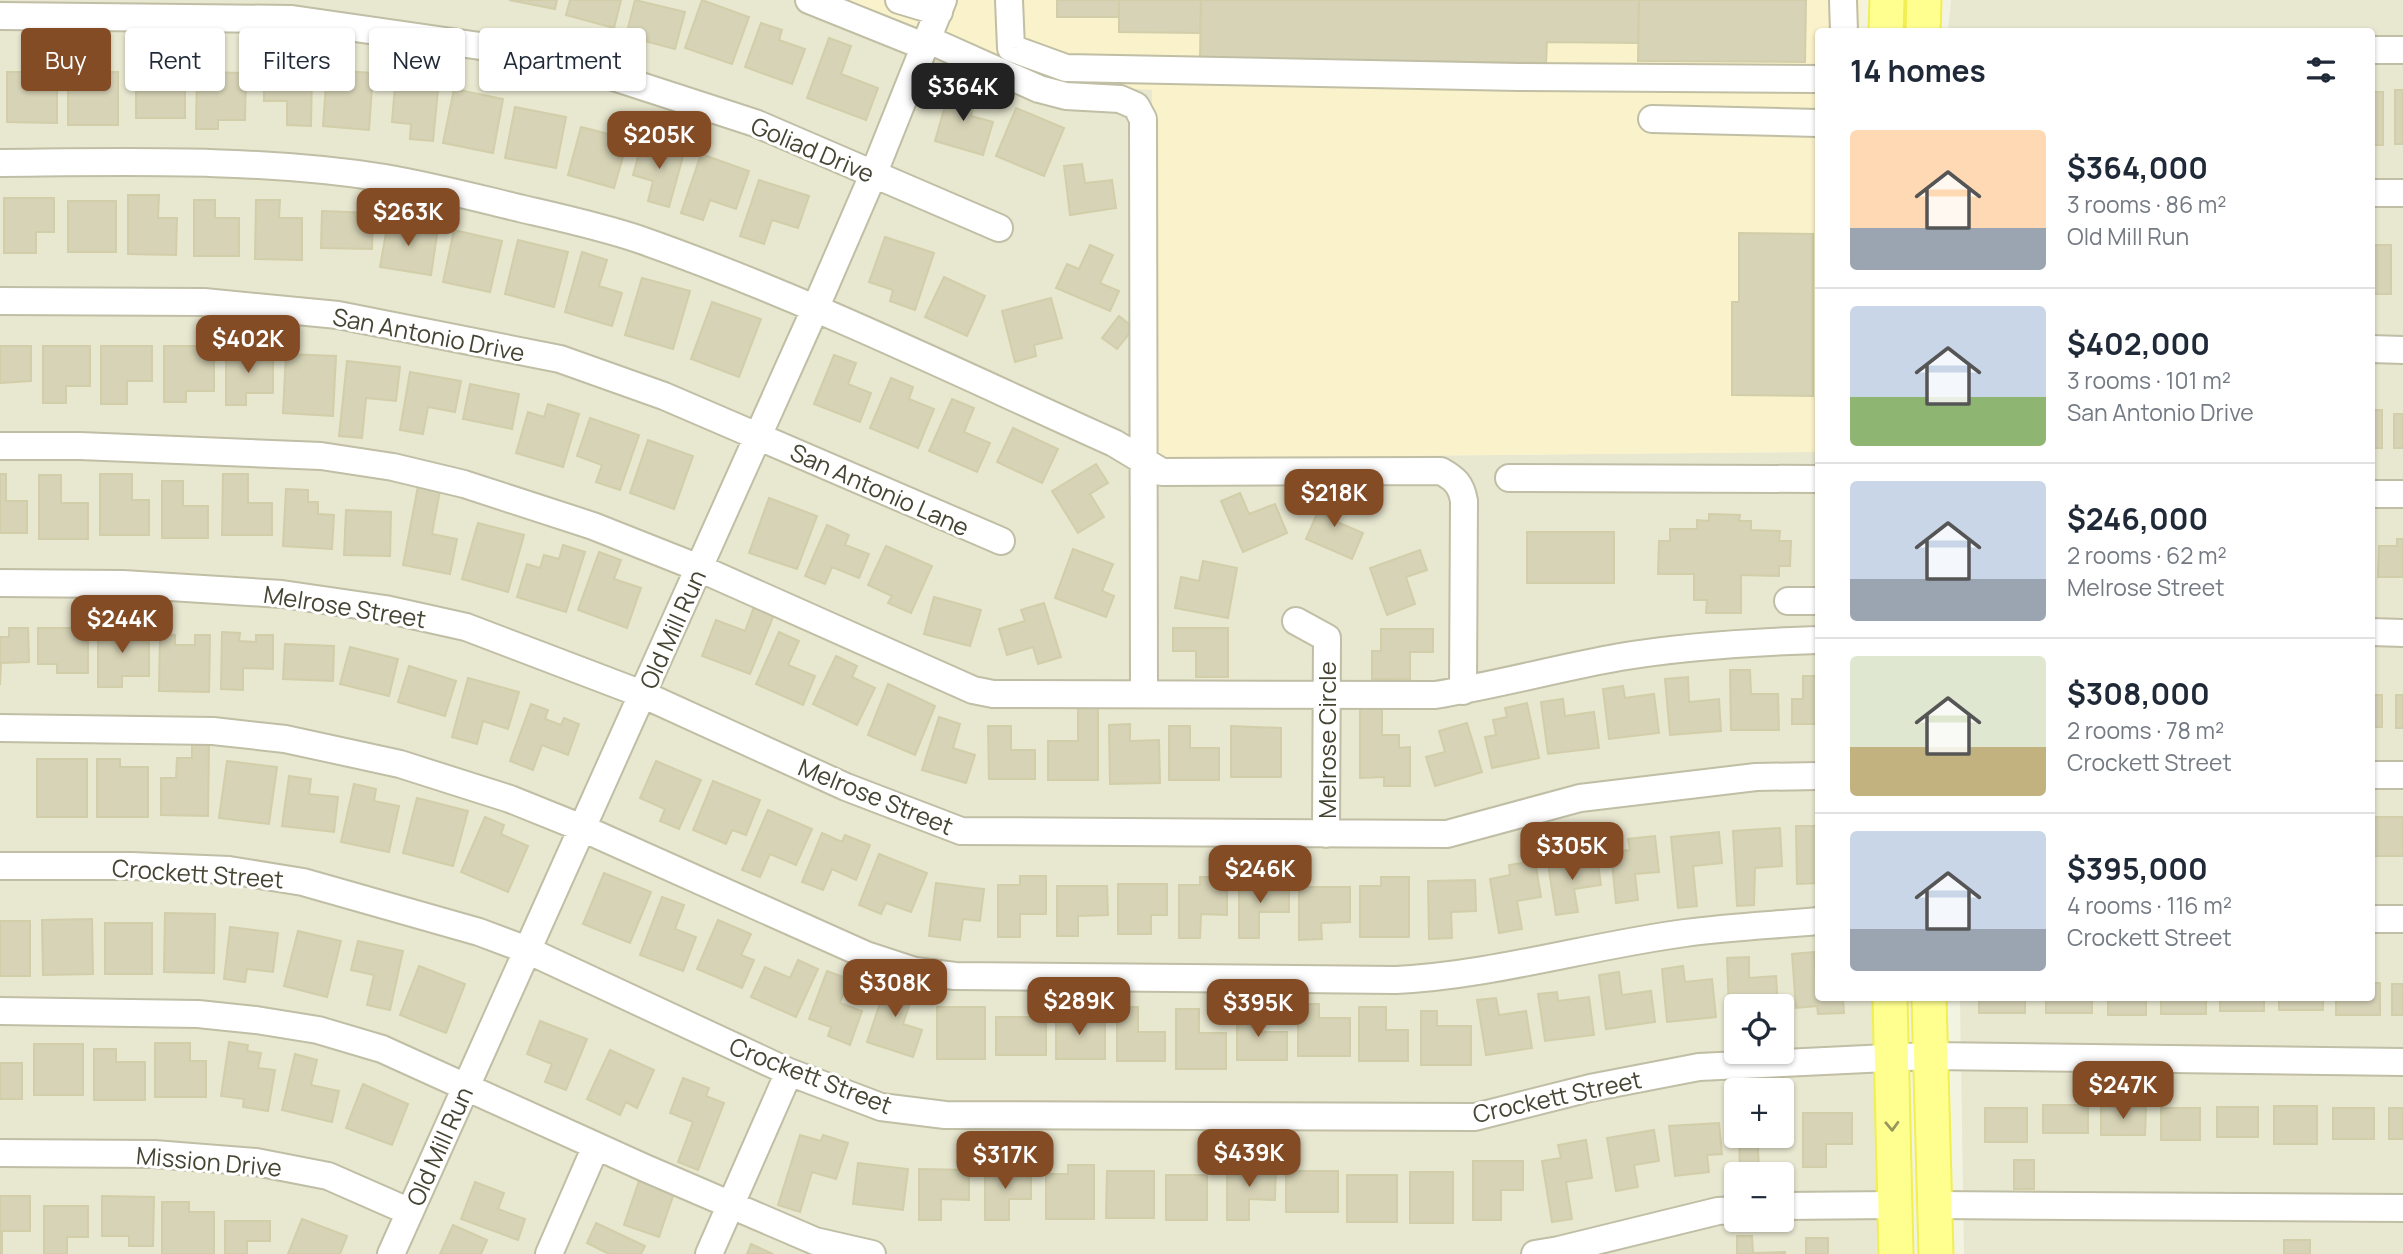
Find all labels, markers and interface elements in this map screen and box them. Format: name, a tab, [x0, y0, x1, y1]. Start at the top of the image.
chip: Buy	[21, 28, 111, 91]
chip: Rent	[125, 28, 225, 91]
chip: Filters	[239, 28, 355, 91]
chip: New	[369, 28, 465, 91]
chip: Apartment	[479, 28, 646, 91]
text: 14 homes	[1850, 50, 1986, 91]
icon: filters	[2302, 51, 2340, 89]
pin: $364K	[914, 64, 1012, 123]
text: $364K	[928, 70, 999, 102]
street label: Goliad Drive	[746, 108, 880, 190]
pin: $205K	[610, 111, 708, 171]
text: $205K	[623, 118, 695, 150]
text: $364,000	[2067, 147, 2208, 188]
icon: home	[1906, 158, 1990, 242]
pin: $263K	[359, 188, 457, 248]
text: 3 rooms · 86 m²	[2067, 188, 2227, 220]
text: $263K	[373, 195, 443, 227]
text: Old Mill Run	[2067, 220, 2189, 252]
street label: San Antonio Drive	[330, 299, 528, 369]
pin: $402K	[199, 316, 297, 375]
text: $402K	[212, 322, 284, 354]
text: $402,000	[2067, 323, 2210, 364]
icon: home	[1906, 334, 1990, 418]
text: 3 rooms · 101 m²	[2067, 364, 2231, 396]
text: San Antonio Drive	[2067, 396, 2254, 428]
street label: San Antonio Lane	[785, 435, 975, 543]
pin: $218K	[1285, 470, 1383, 529]
text: $218K	[1300, 476, 1368, 508]
text: $246,000	[2067, 498, 2208, 539]
icon: home	[1906, 509, 1990, 593]
text: 2 rooms · 62 m²	[2067, 539, 2227, 571]
street label: Old Mill Run	[631, 564, 713, 694]
text: Melrose Street	[2067, 571, 2224, 603]
street label: Melrose Street	[261, 577, 429, 635]
pin: $244K	[73, 596, 171, 655]
text: $244K	[87, 602, 157, 634]
street label: Melrose Circle	[1310, 661, 1343, 819]
text: $308,000	[2067, 673, 2210, 714]
icon: home	[1906, 684, 1990, 768]
text: 2 rooms · 78 m²	[2067, 714, 2224, 746]
text: Crockett Street	[2067, 746, 2232, 778]
street label: Melrose Street	[794, 750, 958, 842]
pin: $305K	[1523, 822, 1621, 882]
text: $305K	[1536, 829, 1608, 861]
pin: $246K	[1211, 846, 1309, 905]
text: $395,000	[2067, 848, 2208, 889]
street label: Crockett Street	[111, 851, 285, 895]
text: $246K	[1225, 852, 1295, 884]
icon: home	[1906, 859, 1990, 943]
text: 4 rooms · 116 m²	[2067, 889, 2232, 921]
text: Crockett Street	[2067, 921, 2232, 953]
pin: $308K	[846, 960, 944, 1019]
text: $308K	[859, 966, 931, 998]
pin: $289K	[1030, 978, 1128, 1037]
pin: $395K	[1209, 979, 1307, 1039]
text: $289K	[1043, 984, 1115, 1016]
text: $395K	[1223, 986, 1293, 1018]
map controls	[1724, 994, 1794, 1232]
button: locate	[1724, 994, 1794, 1064]
street label: Crockett Street	[725, 1029, 897, 1121]
street label: Crockett Street	[1470, 1062, 1644, 1130]
pin: $247K	[2074, 1062, 2172, 1121]
text: $247K	[2089, 1068, 2157, 1100]
button: +	[1724, 1078, 1794, 1148]
street label: Old Mill Run	[398, 1081, 480, 1211]
one-way arrow	[1885, 1120, 1900, 1131]
pin: $439K	[1200, 1130, 1298, 1189]
pin: $317K	[956, 1132, 1054, 1191]
text: $439K	[1214, 1136, 1285, 1168]
street label: Mission Drive	[135, 1138, 283, 1184]
text: $317K	[972, 1138, 1038, 1170]
button: −	[1724, 1162, 1794, 1232]

